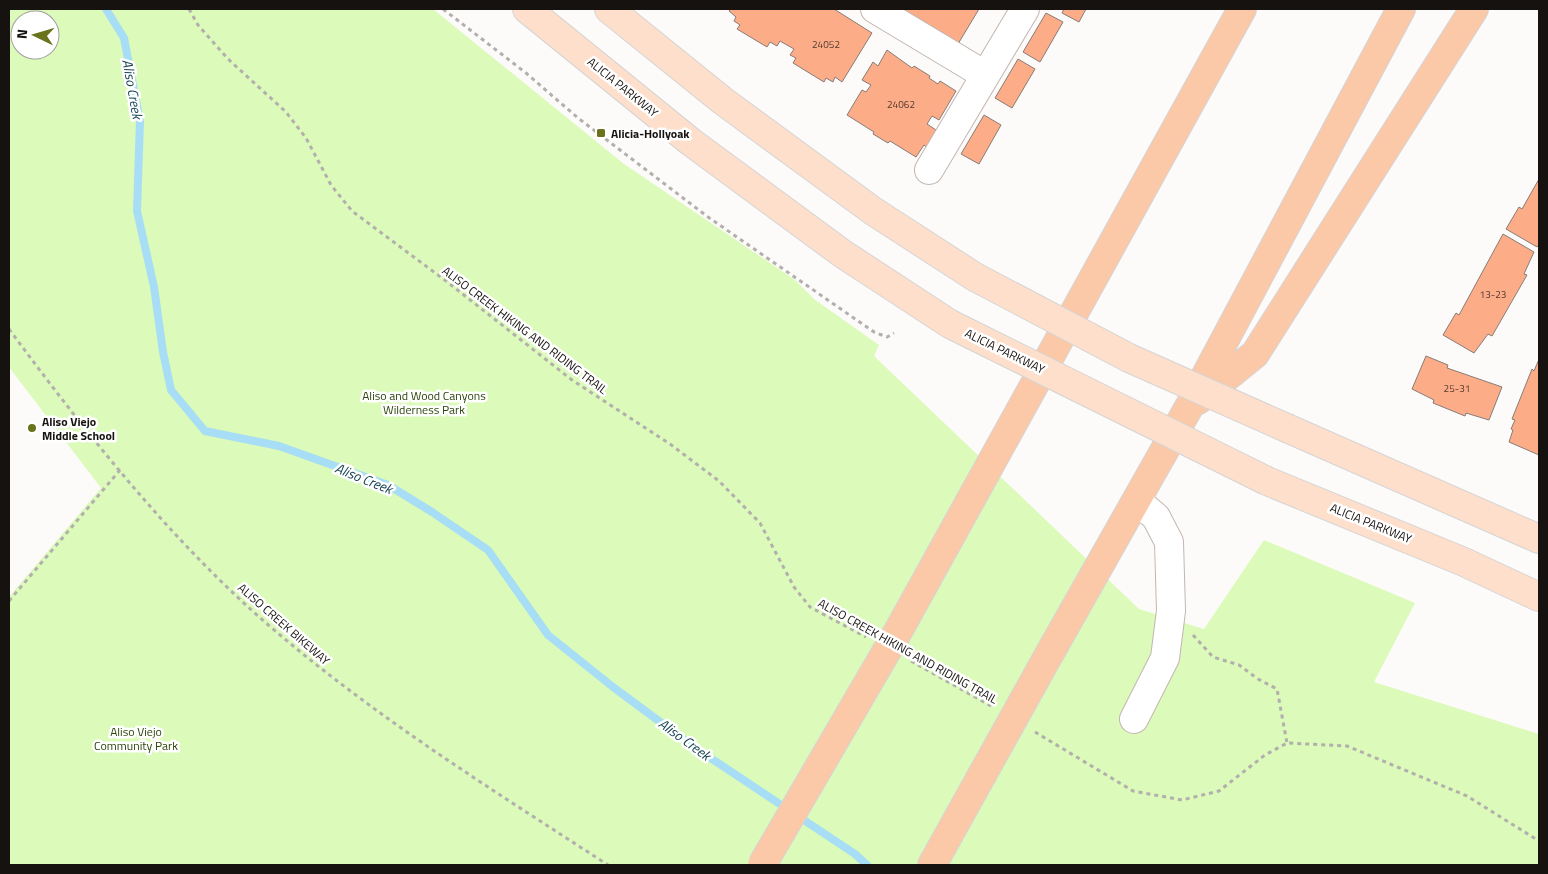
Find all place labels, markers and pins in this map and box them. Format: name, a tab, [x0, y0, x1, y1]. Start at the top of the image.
place label: Alicia-Hollyoak	[611, 124, 690, 143]
marker: Alicia-Hollyoak	[595, 127, 607, 139]
place label: Aliso Viejo Middle School	[42, 412, 115, 445]
marker: Aliso Viejo Middle School	[26, 422, 38, 434]

